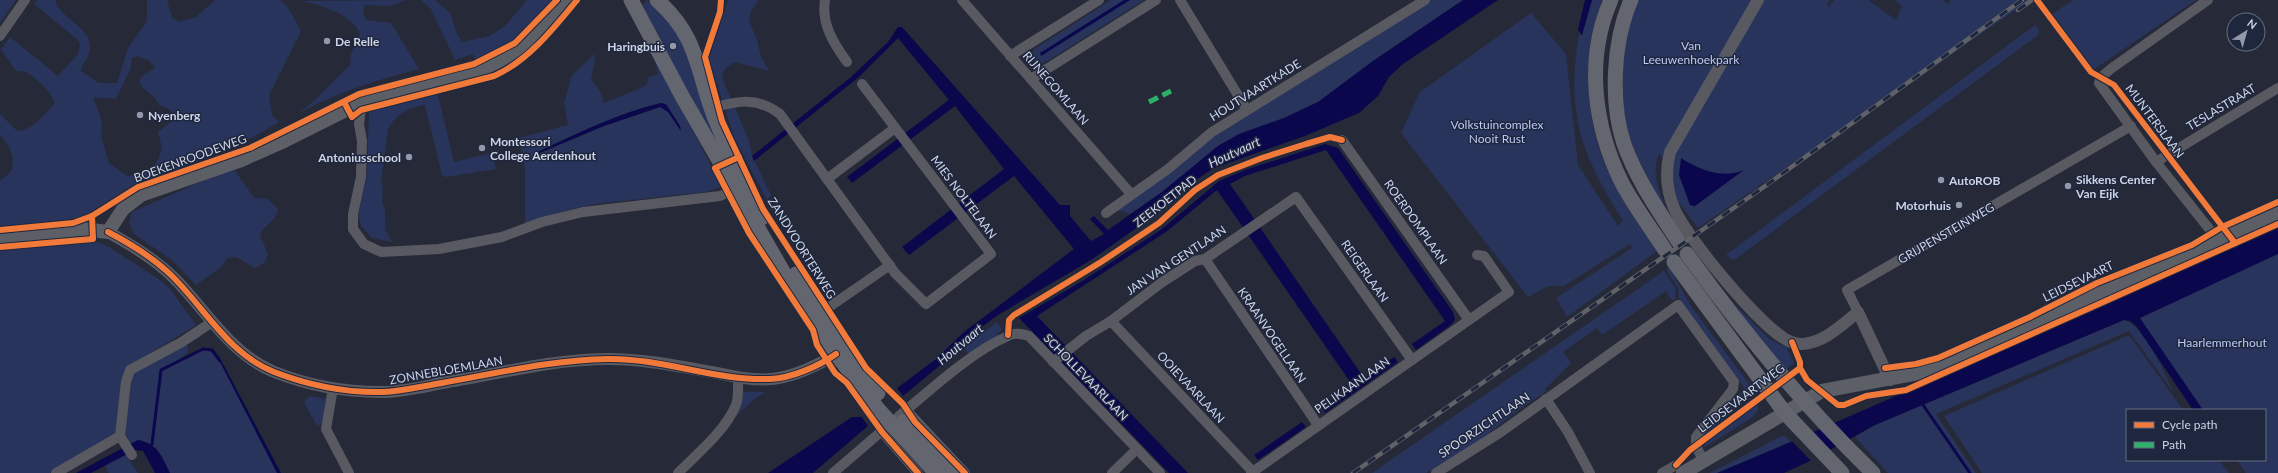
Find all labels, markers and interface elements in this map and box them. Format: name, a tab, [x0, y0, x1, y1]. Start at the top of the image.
north arrow	[2226, 12, 2266, 52]
text: N	[2245, 16, 2260, 31]
place label: De Relle	[335, 34, 380, 49]
marker: De Relle	[322, 36, 332, 46]
park label: Van Leeuwenhoekpark	[1643, 38, 1740, 67]
place label: Haringbuis	[607, 39, 665, 54]
marker: Haringbuis	[668, 41, 678, 51]
street label: RIJNEGOMLAAN	[1020, 48, 1092, 128]
street label: HOUTVAARTKADE	[1207, 56, 1303, 124]
street label: TESLASTRAAT	[2184, 80, 2258, 134]
street label: MUNTERSLAAN	[2122, 81, 2188, 161]
place label: Nyenberg	[148, 108, 201, 123]
marker: Nyenberg	[135, 110, 145, 120]
park label: Volkstuincomplex Nooit Rust	[1451, 117, 1543, 146]
street label: BOEKENROODEWEG	[132, 131, 249, 185]
water label: Houtvaart	[1205, 133, 1263, 171]
place label: Montessori College Aerdenhout	[490, 134, 597, 163]
marker: Montessori College Aerdenhout	[477, 143, 487, 153]
place label: Antoniusschool	[317, 150, 401, 165]
marker: Antoniusschool	[404, 152, 414, 162]
street label: MIES NOLTELAAN	[928, 152, 1000, 242]
street label: ZEEKOETPAD	[1130, 172, 1200, 230]
place label: Sikkens Center Van Eijk	[2075, 172, 2156, 201]
place label: AutoROB	[1948, 173, 2000, 188]
marker: AutoROB	[1936, 175, 1946, 185]
street label: ROERDOMPLAAN	[1381, 177, 1451, 267]
marker: Sikkens Center Van Eijk	[2063, 181, 2073, 191]
street label: ZANDVOORTERWEG	[765, 194, 839, 302]
place label: Motorhuis	[1895, 198, 1951, 213]
street label: GRIJPENSTEINWEG	[1895, 199, 1997, 267]
marker: Motorhuis	[1954, 200, 1964, 210]
street label: JAN VAN GENTLAAN	[1123, 222, 1229, 298]
street label: REIGERLAAN	[1338, 237, 1392, 305]
street label: LEIDSEVAART	[2040, 257, 2116, 305]
street label: KRAANVOGELLAAN	[1235, 284, 1309, 386]
water label: Houtvaart	[934, 320, 987, 368]
street label: SCHOLLEVAARLAAN	[1041, 330, 1131, 424]
park label: Haarlemmerhout	[2177, 335, 2267, 350]
street label: OOIEVAARLAAN	[1154, 348, 1228, 426]
street label: ZONNEBLOEMLAAN	[388, 353, 504, 387]
street label: PELIKAANLAAN	[1311, 353, 1393, 417]
street label: LEIDSEVAARTWEG	[1695, 360, 1788, 436]
street label: SPOORZICHTLAAN	[1436, 389, 1532, 461]
legend	[2126, 409, 2266, 461]
text: Cycle path	[2162, 417, 2217, 432]
text: Path	[2162, 437, 2186, 452]

